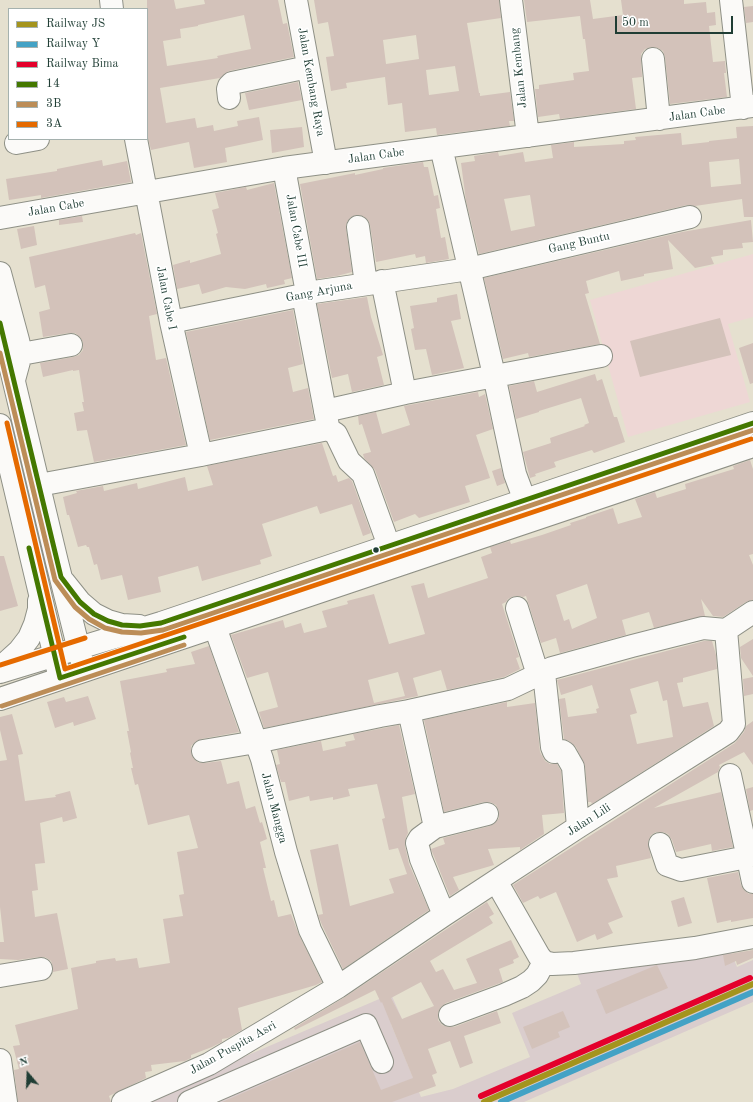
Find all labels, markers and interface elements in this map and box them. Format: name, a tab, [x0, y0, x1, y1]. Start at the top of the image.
legend	[8, 8, 148, 140]
scale bar	[617, 8, 735, 34]
text: 50 m	[622, 17, 649, 29]
text: Railway JS	[46, 18, 105, 30]
street label: Jalan Kembang Raya	[294, 27, 328, 137]
street label: Jalan Kembang	[508, 27, 530, 109]
text: Railway Y	[46, 38, 100, 50]
text: Railway Bima	[46, 58, 118, 70]
text: 14	[46, 78, 60, 90]
text: 3B	[46, 98, 61, 110]
street label: Jalan Cabe	[668, 103, 726, 125]
text: 3A	[46, 118, 62, 130]
street label: Jalan Cabe	[347, 145, 405, 167]
street label: Jalan Cabe III	[282, 193, 310, 269]
street label: Jalan Cabe	[27, 196, 85, 220]
street label: Gang Buntu	[547, 229, 611, 257]
street label: Jalan Cabe I	[153, 265, 179, 331]
street label: Gang Arjuna	[284, 278, 354, 306]
unlabelled marker	[371, 545, 381, 555]
street label: Jalan Mangga	[258, 771, 290, 845]
street label: Jalan Lili	[564, 801, 614, 839]
street label: Jalan Puspita Asri	[187, 1018, 279, 1078]
north arrow	[8, 1054, 48, 1094]
text: N	[18, 1056, 30, 1069]

